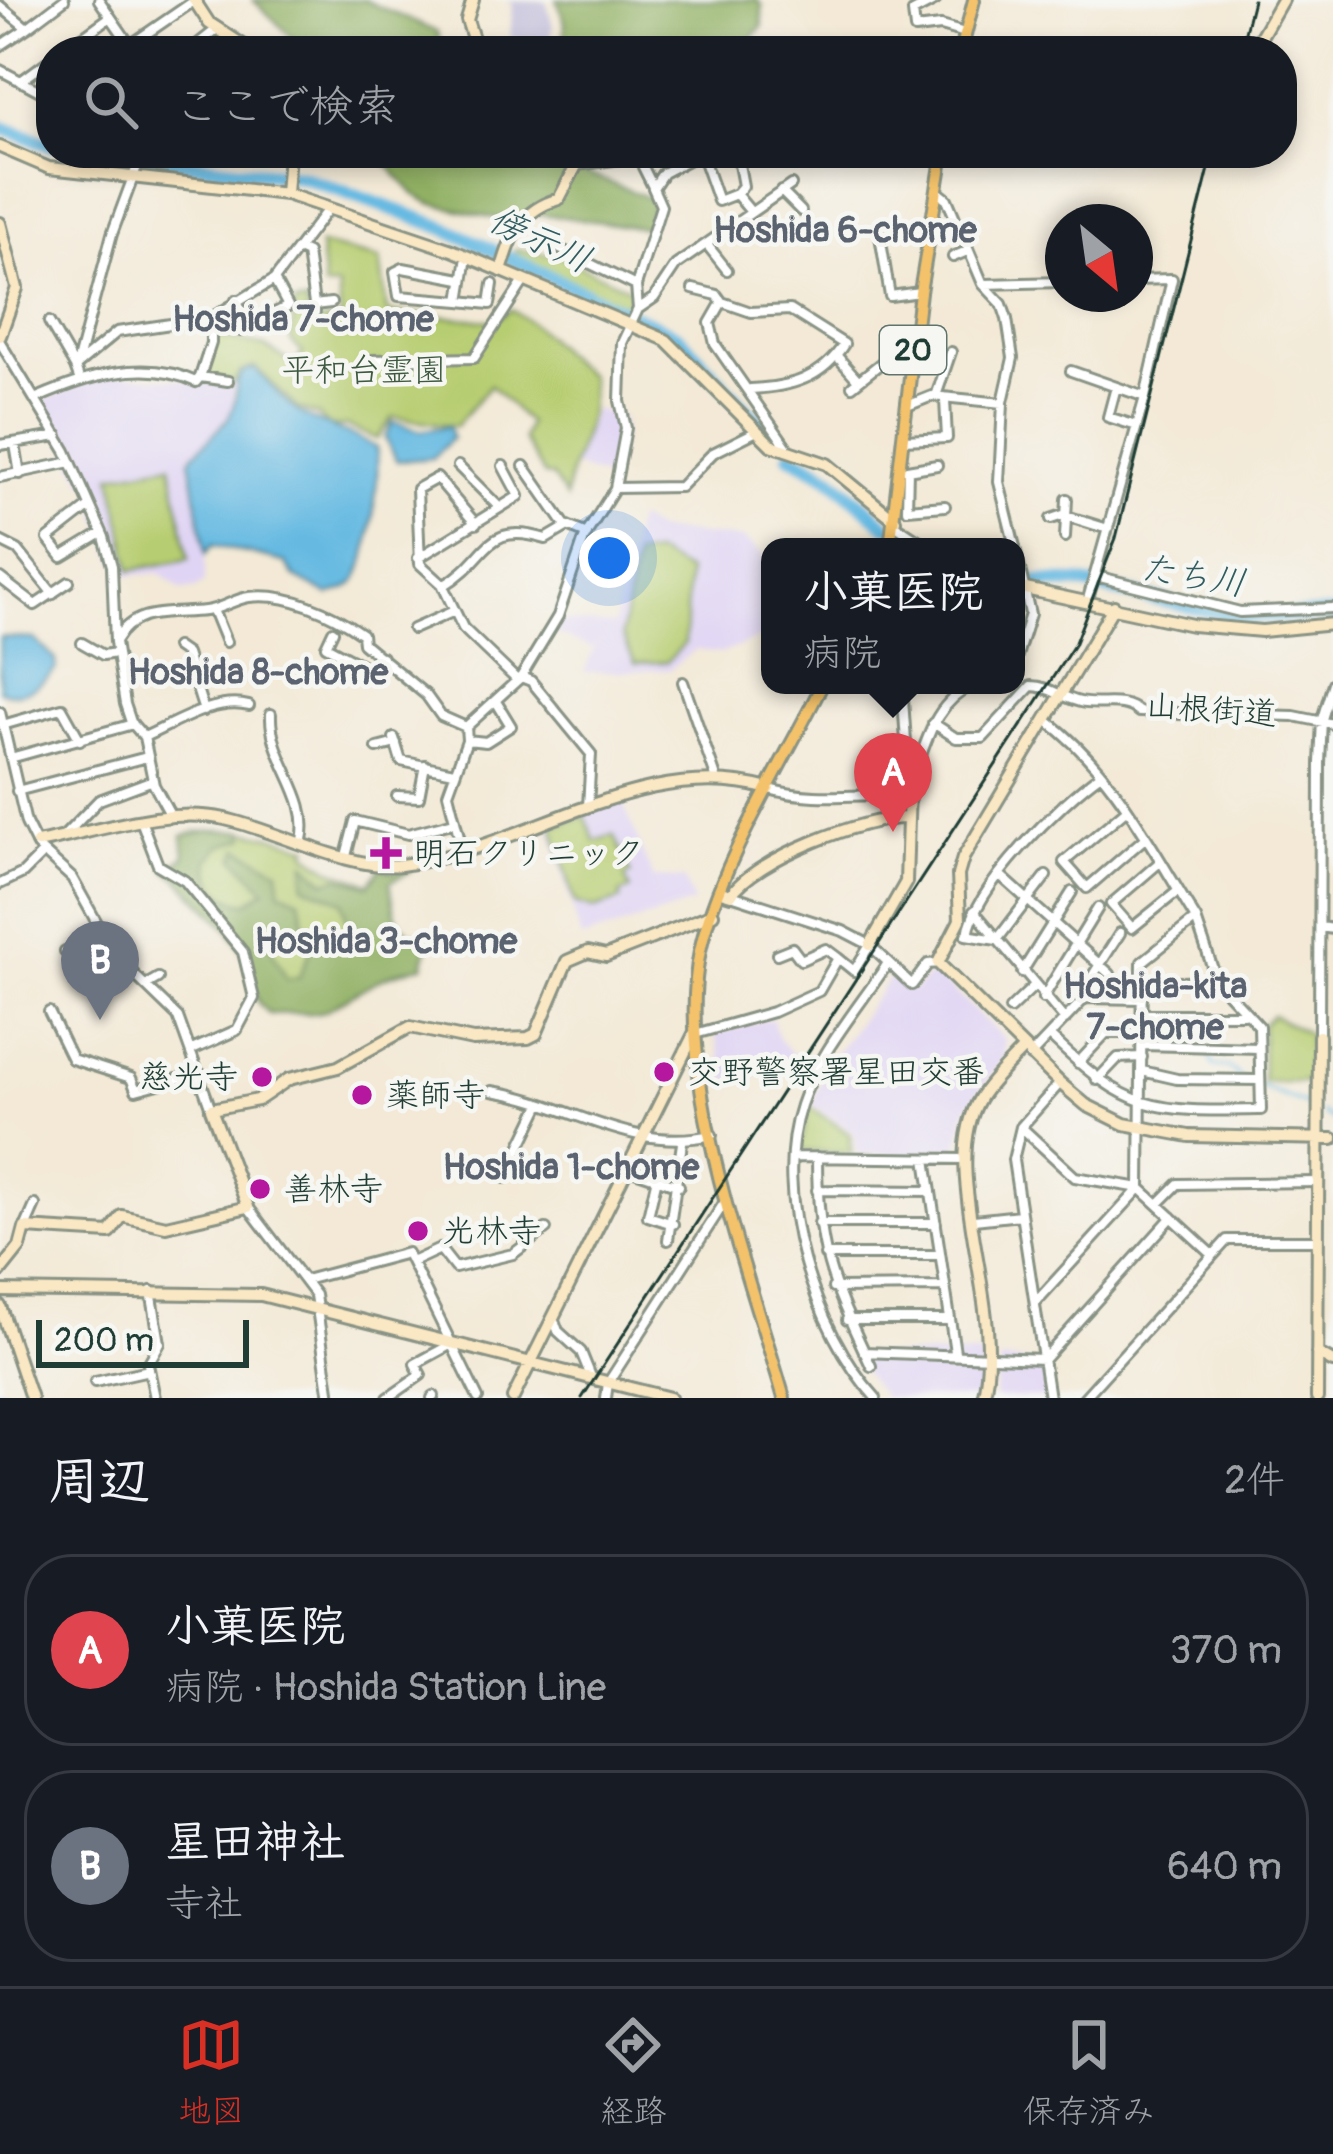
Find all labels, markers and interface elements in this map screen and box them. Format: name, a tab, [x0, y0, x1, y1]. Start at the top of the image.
search box	[36, 36, 1297, 168]
icon: search	[78, 69, 144, 135]
text: ここで検索	[174, 79, 399, 135]
water label: 傍示川	[482, 197, 598, 283]
north arrow	[1045, 204, 1153, 312]
district label: Hoshida 6-chome	[713, 208, 978, 253]
district label: Hoshida 7-chome	[172, 297, 435, 342]
road number: 20	[880, 326, 946, 374]
park label: 平和台霊園	[282, 350, 447, 391]
your location	[579, 528, 639, 588]
popup	[761, 538, 1025, 694]
water label: たち川	[1137, 545, 1249, 607]
text: 小菓医院	[803, 565, 983, 621]
text: 病院	[803, 629, 881, 678]
district label: Hoshida 8-chome	[128, 650, 390, 695]
street label: 山根街道	[1144, 685, 1278, 735]
pin: A	[854, 733, 932, 832]
place label: 明石クリニック	[413, 833, 644, 874]
marker: 明石クリニック	[370, 837, 402, 869]
district label: Hoshida 3-chome	[255, 919, 519, 964]
pin: B	[61, 921, 139, 1020]
district label: Hoshida-kita 7-chome	[1063, 964, 1247, 1050]
place label: 交野警察署星田交番	[688, 1052, 985, 1093]
place label: 慈光寺	[139, 1057, 238, 1098]
marker: 交野警察署星田交番	[651, 1059, 677, 1085]
marker: 慈光寺	[249, 1064, 275, 1090]
place label: 薬師寺	[386, 1075, 485, 1116]
marker: 薬師寺	[349, 1082, 375, 1108]
district label: Hoshida 1-chome	[443, 1145, 701, 1190]
place label: 善林寺	[284, 1169, 383, 1210]
marker: 善林寺	[247, 1176, 273, 1202]
place label: 光林寺	[442, 1211, 541, 1252]
marker: 光林寺	[405, 1218, 431, 1244]
scale bar	[36, 1314, 249, 1367]
text: 200 m	[54, 1320, 154, 1361]
text: 周辺	[48, 1450, 150, 1514]
text: 2件	[1224, 1456, 1285, 1505]
text: 小菓医院	[165, 1599, 345, 1655]
text: A	[77, 1626, 103, 1675]
text: 370 m	[1170, 1626, 1282, 1675]
text: 病院 · Hoshida Station Line	[165, 1663, 606, 1712]
text: 星田神社	[165, 1815, 345, 1871]
text: B	[79, 1842, 101, 1891]
text: 640 m	[1167, 1842, 1282, 1891]
text: 寺社	[165, 1879, 243, 1928]
tab: 地図	[178, 2012, 244, 2132]
tab: 経路	[600, 2012, 666, 2132]
tab: 保存済み	[1023, 2012, 1155, 2132]

